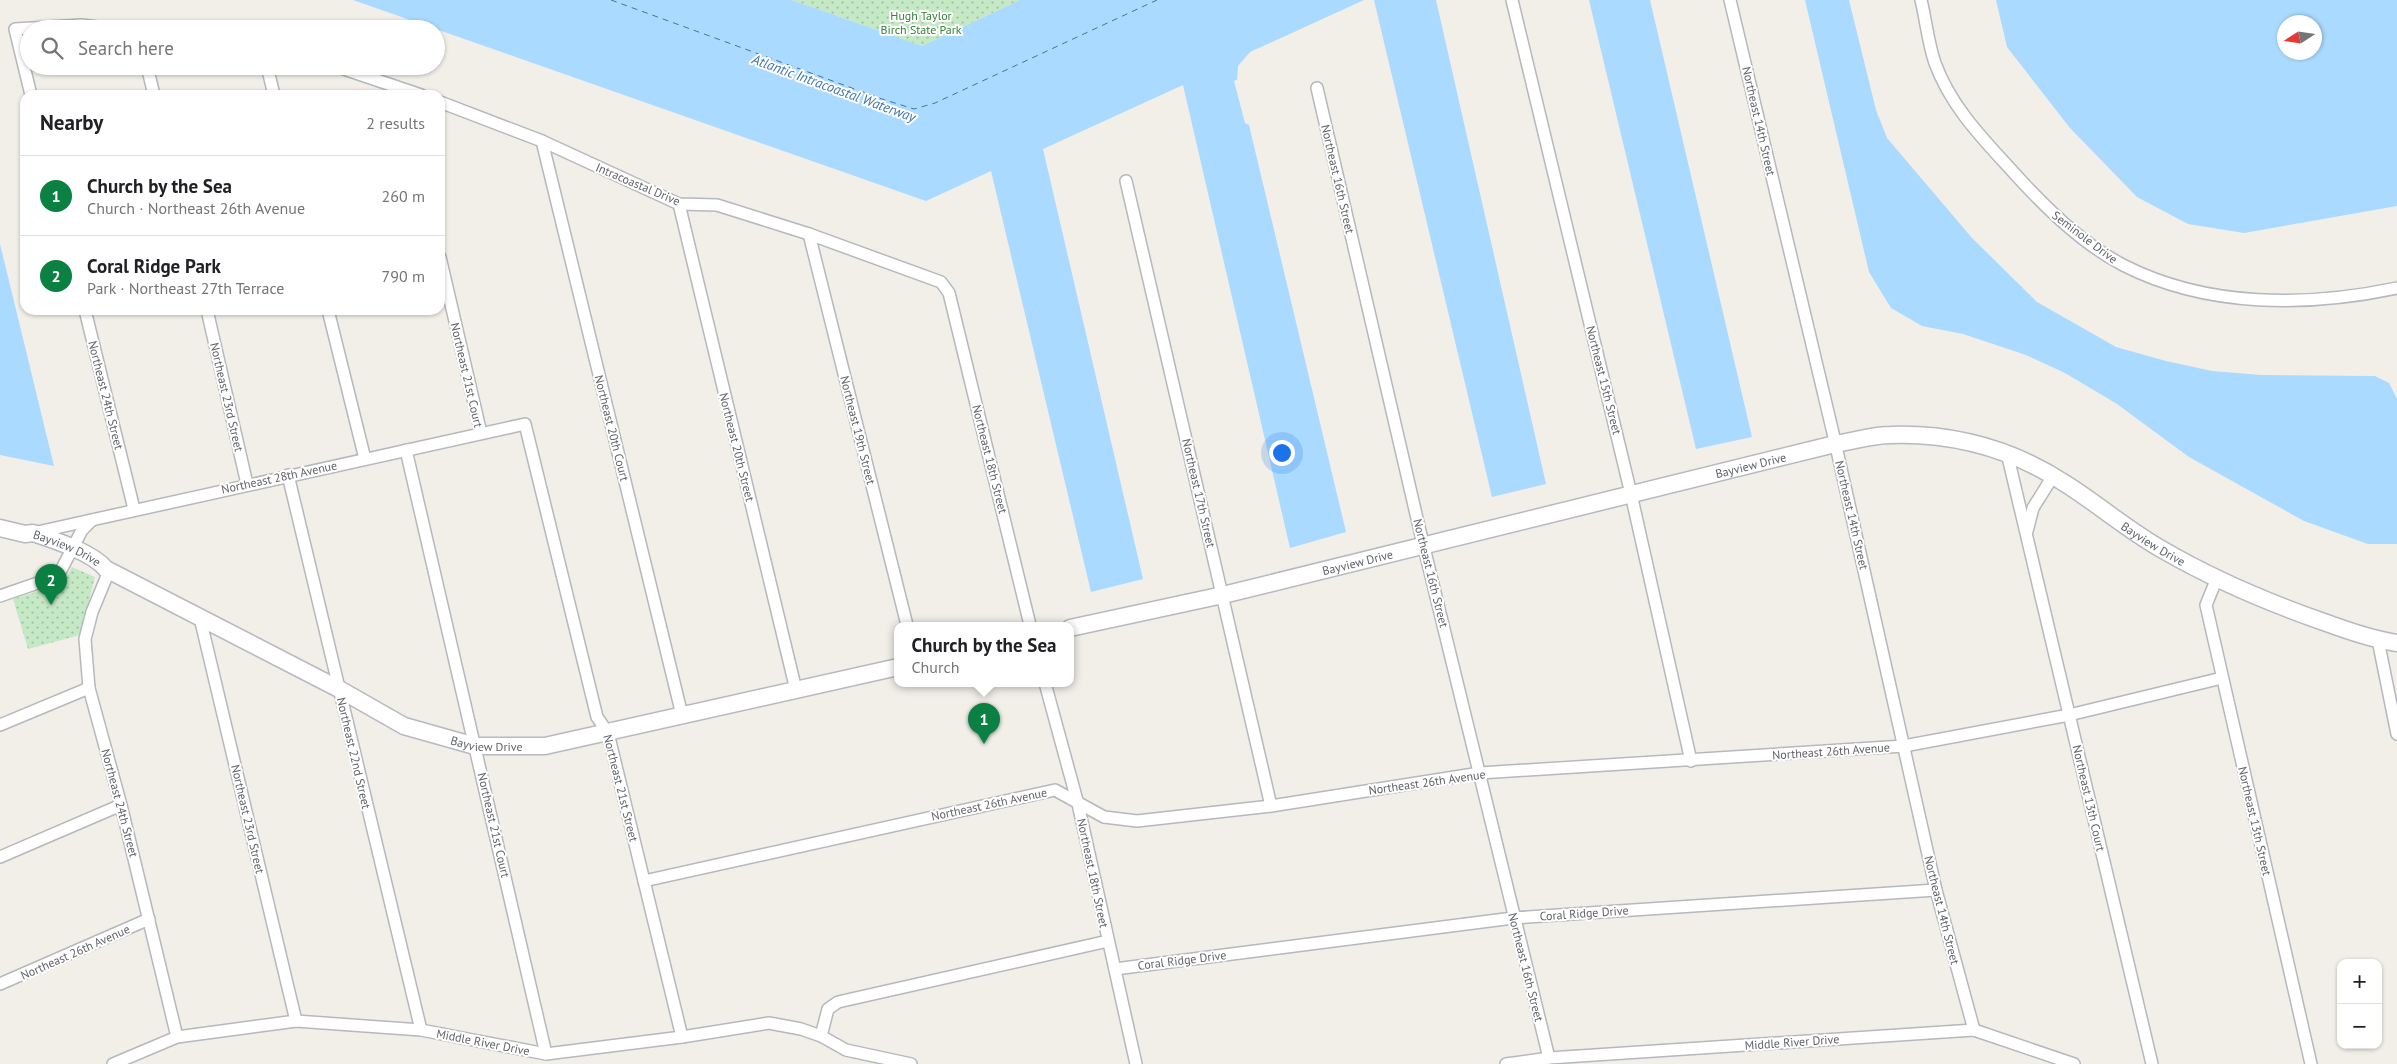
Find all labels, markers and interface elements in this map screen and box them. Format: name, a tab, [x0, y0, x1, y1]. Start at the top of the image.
park label: Hugh Taylor Birch State Park	[880, 8, 962, 37]
north arrow	[2277, 15, 2322, 60]
search box	[20, 20, 445, 75]
icon: search	[38, 34, 66, 62]
text: Search here	[78, 36, 174, 60]
water label: Atlantic Intracoastal Waterway	[749, 50, 919, 126]
street label: Northeast 14th Street	[1739, 65, 1779, 177]
text: Nearby	[40, 109, 103, 136]
text: 2 results	[366, 113, 425, 133]
street label: Northeast 16th Street	[1318, 123, 1358, 235]
street label: Intracoastal Drive	[593, 159, 683, 209]
text: Church by the Sea	[87, 174, 232, 198]
text: 1	[51, 186, 61, 206]
text: 260 m	[382, 186, 425, 206]
text: Church · Northeast 26th Avenue	[87, 198, 305, 218]
street label: Seminole Drive	[2049, 208, 2121, 266]
text: Coral Ridge Park	[87, 254, 221, 278]
text: 2	[51, 266, 61, 286]
text: 790 m	[382, 266, 425, 286]
text: Park · Northeast 27th Terrace	[87, 278, 284, 298]
street label: Northeast 21st Court	[448, 321, 486, 429]
street label: Northeast 15th Street	[1583, 324, 1625, 436]
street label: Northeast 24th Street	[85, 339, 127, 451]
street label: Northeast 23rd Street	[207, 341, 247, 453]
street label: Northeast 20th Court	[592, 373, 632, 483]
street label: Northeast 19th Street	[837, 374, 879, 486]
street label: Northeast 20th Street	[716, 391, 758, 503]
street label: Northeast 18th Street	[969, 403, 1011, 515]
street label: Northeast 17th Street	[1179, 437, 1219, 549]
your location	[1269, 440, 1295, 466]
street label: Bayview Drive	[1714, 449, 1788, 481]
street label: Northeast 28th Avenue	[220, 457, 338, 497]
street label: Northeast 14th Street	[1832, 459, 1872, 571]
street label: Northeast 16th Street	[1410, 517, 1452, 629]
street label: Bayview Drive	[2119, 518, 2188, 569]
street label: Bayview Drive	[31, 526, 104, 569]
street label: Bayview Drive	[1321, 546, 1394, 578]
pin: 2	[35, 564, 67, 605]
popup	[894, 622, 1074, 687]
text: Church by the Sea	[911, 633, 1057, 657]
text: Church	[911, 657, 959, 677]
street label: Northeast 22nd Street	[334, 696, 374, 810]
pin: 1	[968, 703, 1000, 744]
street label: Bayview Drive	[449, 732, 523, 754]
street label: Northeast 21st Street	[600, 733, 642, 843]
street label: Northeast 26th Avenue	[1772, 739, 1890, 763]
street label: Northeast 13th Court	[2069, 743, 2109, 853]
street label: Northeast 24th Street	[98, 747, 142, 859]
street label: Northeast 23rd Street	[228, 763, 268, 875]
street label: Northeast 13th Street	[2235, 765, 2275, 877]
street label: Northeast 26th Avenue	[1368, 766, 1486, 798]
street label: Northeast 21st Court	[475, 771, 513, 879]
street label: Northeast 26th Avenue	[930, 784, 1048, 824]
street label: Northeast 18th Street	[1074, 817, 1112, 929]
street label: Northeast 14th Street	[1921, 854, 1963, 966]
street label: Coral Ridge Drive	[1539, 902, 1629, 924]
street label: Northeast 16th Street	[1505, 911, 1547, 1023]
street label: Northeast 26th Avenue	[18, 921, 132, 983]
street label: Coral Ridge Drive	[1137, 947, 1227, 973]
map controls	[2337, 959, 2382, 1049]
button: +	[2337, 959, 2382, 1004]
button: −	[2337, 1004, 2382, 1049]
street label: Middle River Drive	[435, 1026, 531, 1058]
street label: Middle River Drive	[1744, 1031, 1840, 1053]

